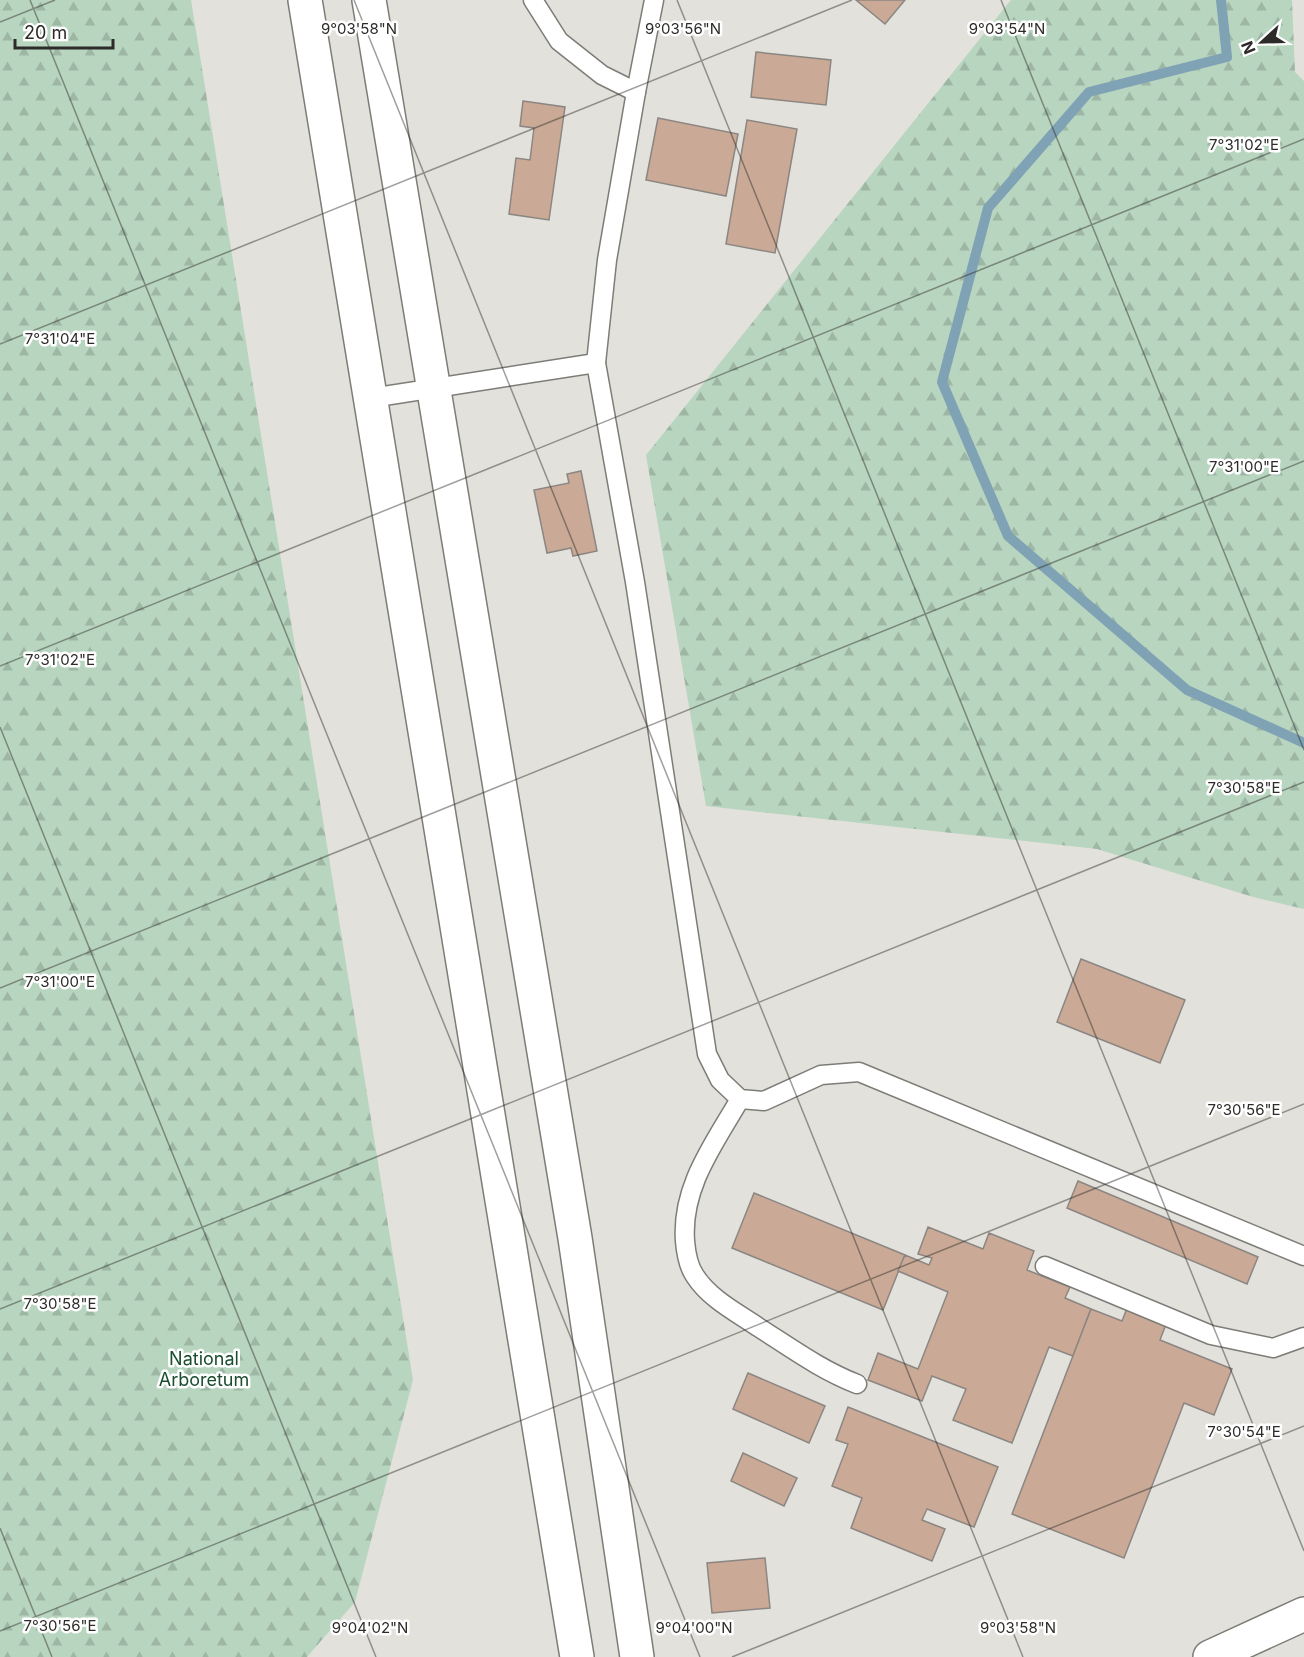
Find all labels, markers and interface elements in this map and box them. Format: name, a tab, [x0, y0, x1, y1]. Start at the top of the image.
scale bar	[15, 12, 112, 50]
north arrow	[1232, 12, 1292, 72]
text: 9°03'58"N	[321, 19, 397, 38]
text: 9°03'56"N	[645, 19, 721, 38]
text: 9°03'54"N	[969, 19, 1045, 38]
text: 20 m	[24, 22, 67, 43]
text: N	[1237, 38, 1260, 57]
text: 7°31'02"E	[1209, 135, 1279, 154]
text: 7°31'04"E	[25, 329, 95, 348]
text: 7°31'00"E	[1209, 457, 1279, 476]
text: 7°31'02"E	[25, 650, 95, 669]
text: 7°30'58"E	[1208, 778, 1280, 797]
text: 7°31'00"E	[25, 972, 95, 991]
text: 7°30'56"E	[1208, 1100, 1280, 1119]
text: 7°30'58"E	[24, 1294, 96, 1313]
park label: National Arboretum	[159, 1348, 249, 1390]
text: 7°30'54"E	[1207, 1422, 1281, 1441]
text: 7°30'56"E	[24, 1616, 96, 1635]
text: 9°04'02"N	[332, 1618, 408, 1637]
text: 9°04'00"N	[656, 1618, 733, 1637]
text: 9°03'58"N	[980, 1618, 1056, 1637]

